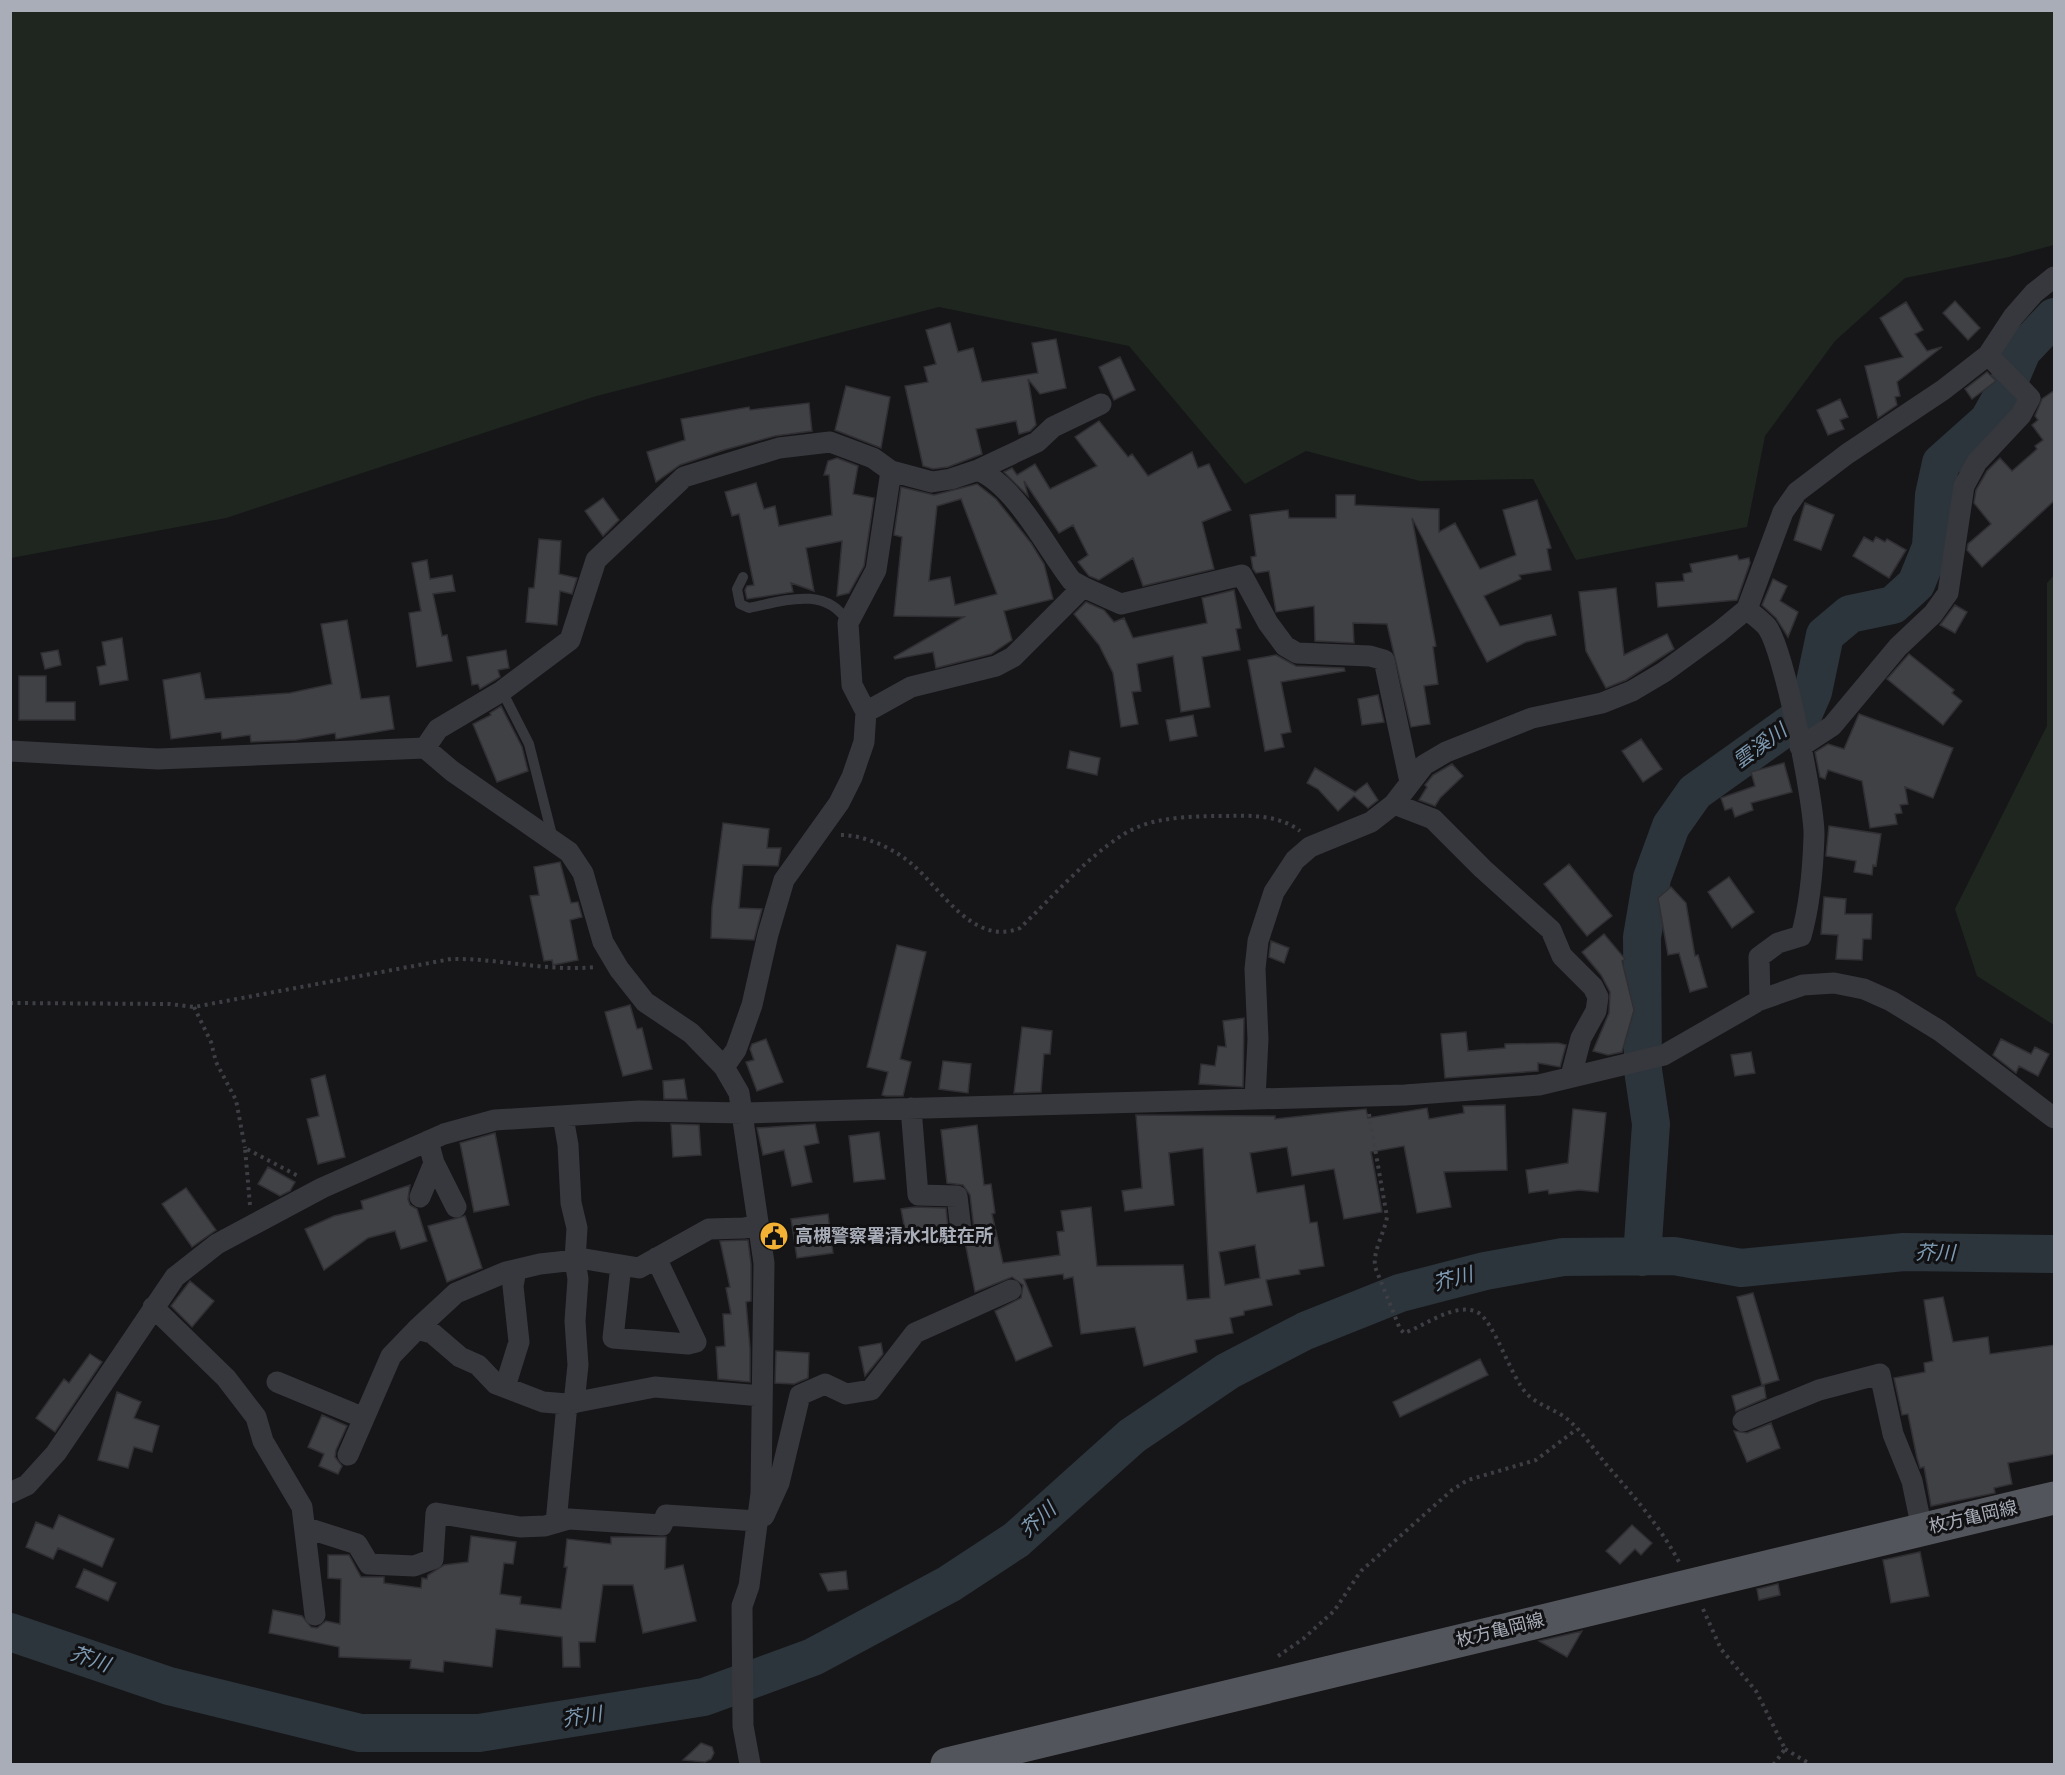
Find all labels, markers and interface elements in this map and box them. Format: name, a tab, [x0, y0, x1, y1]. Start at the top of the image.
water label: 雲溪川	[1728, 716, 1794, 775]
public building icon: 高槻警察署清水北駐在所	[758, 1220, 790, 1252]
place label: 高槻警察署清水北駐在所	[795, 1224, 993, 1248]
water label: 芥川	[1915, 1239, 1957, 1267]
water label: 芥川	[1430, 1260, 1478, 1297]
water label: 芥川	[1014, 1495, 1063, 1543]
street label: 枚方亀岡線	[1926, 1495, 2020, 1539]
street label: 枚方亀岡線	[1453, 1607, 1547, 1653]
water label: 芥川	[67, 1640, 115, 1679]
water label: 芥川	[560, 1700, 606, 1733]

